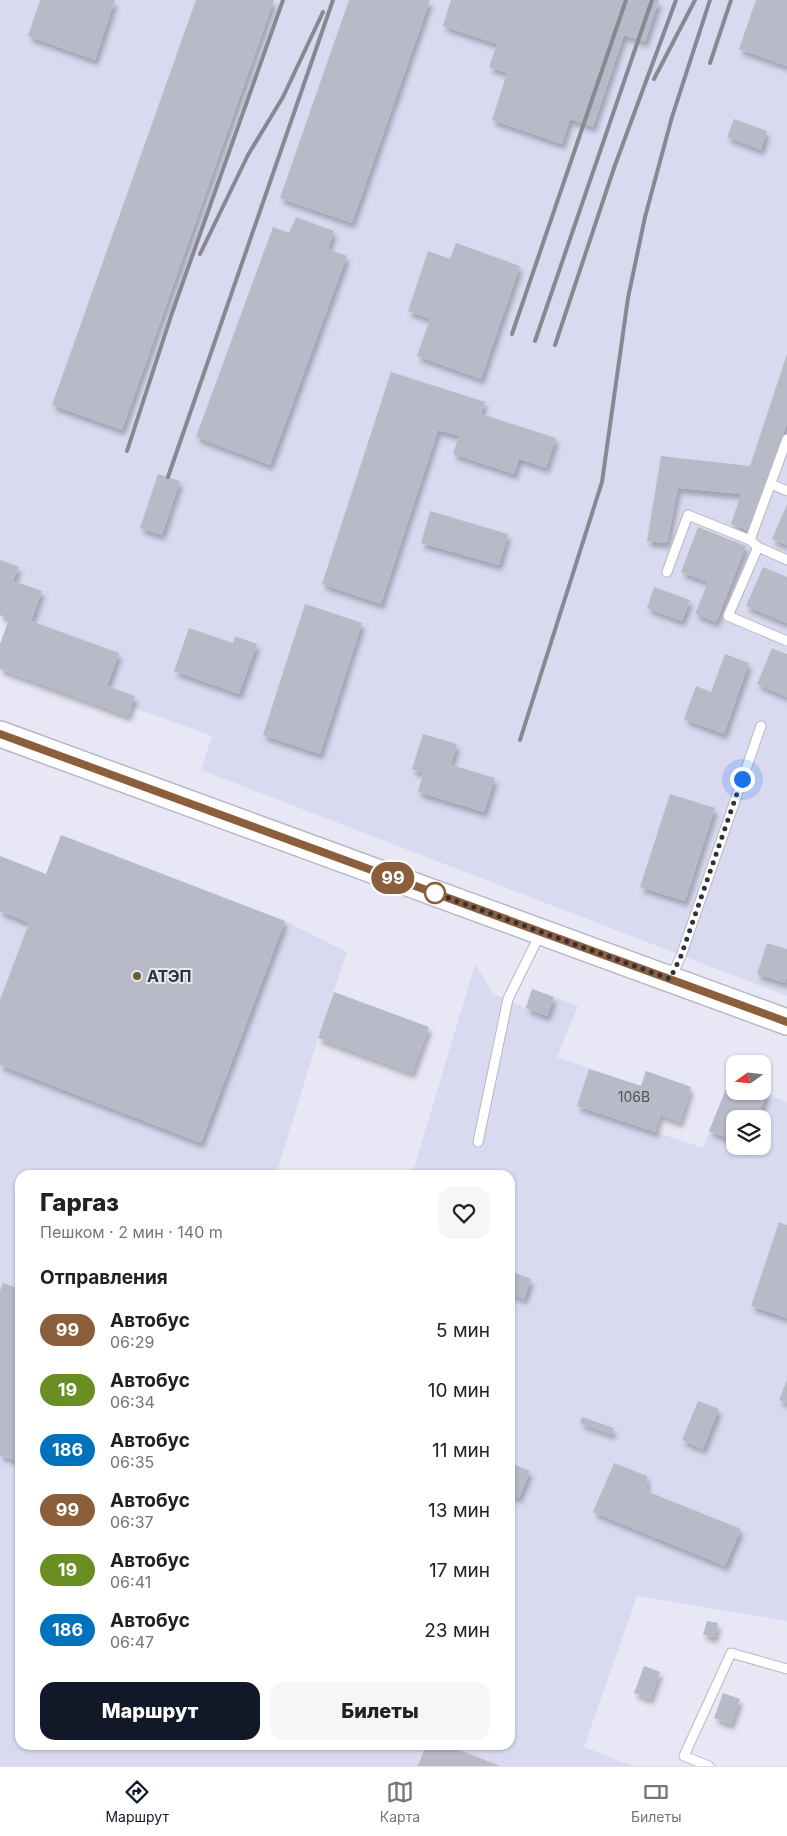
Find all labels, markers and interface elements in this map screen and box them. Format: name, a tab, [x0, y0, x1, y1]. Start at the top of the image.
your location	[730, 767, 755, 792]
line badge: 99	[370, 862, 416, 894]
text: 99	[381, 867, 405, 888]
unlabelled marker	[424, 882, 446, 904]
place label: АТЭП	[147, 966, 191, 986]
marker: АТЭП	[131, 970, 143, 982]
north arrow	[726, 1055, 771, 1100]
map controls	[726, 1055, 771, 1155]
house number: 106В	[618, 1088, 650, 1105]
button: layers	[726, 1110, 771, 1155]
button: heart	[438, 1187, 490, 1239]
text: Гаргаз	[40, 1188, 119, 1217]
text: Пешком · 2 мин · 140 m	[40, 1222, 223, 1242]
text: Отправления	[40, 1266, 168, 1289]
text: Автобус	[110, 1309, 190, 1332]
text: 99	[56, 1319, 79, 1340]
text: 5 мин	[436, 1319, 490, 1342]
text: 06:29	[110, 1332, 154, 1352]
text: Автобус	[110, 1369, 190, 1392]
text: 19	[58, 1379, 77, 1400]
text: 10 мин	[428, 1379, 490, 1402]
text: 06:34	[110, 1392, 155, 1412]
text: Автобус	[110, 1429, 190, 1452]
text: 186	[52, 1439, 83, 1460]
text: 11 мин	[432, 1439, 490, 1462]
text: 06:35	[110, 1452, 154, 1472]
text: Автобус	[110, 1489, 190, 1512]
text: 99	[56, 1499, 79, 1520]
text: 13 мин	[428, 1499, 490, 1522]
text: 06:37	[110, 1512, 154, 1532]
text: Автобус	[110, 1549, 190, 1572]
text: 19	[58, 1559, 77, 1580]
text: 17 мин	[429, 1559, 490, 1582]
text: 06:41	[110, 1572, 151, 1592]
text: Автобус	[110, 1609, 190, 1632]
text: 186	[52, 1619, 83, 1640]
text: 23 мин	[424, 1619, 490, 1642]
text: 06:47	[110, 1632, 154, 1652]
button: Маршрут	[40, 1682, 260, 1740]
button: Билеты	[270, 1682, 490, 1740]
tab: Маршрут	[105, 1778, 169, 1825]
tab: Карта	[380, 1778, 420, 1825]
tab: Билеты	[631, 1778, 682, 1825]

